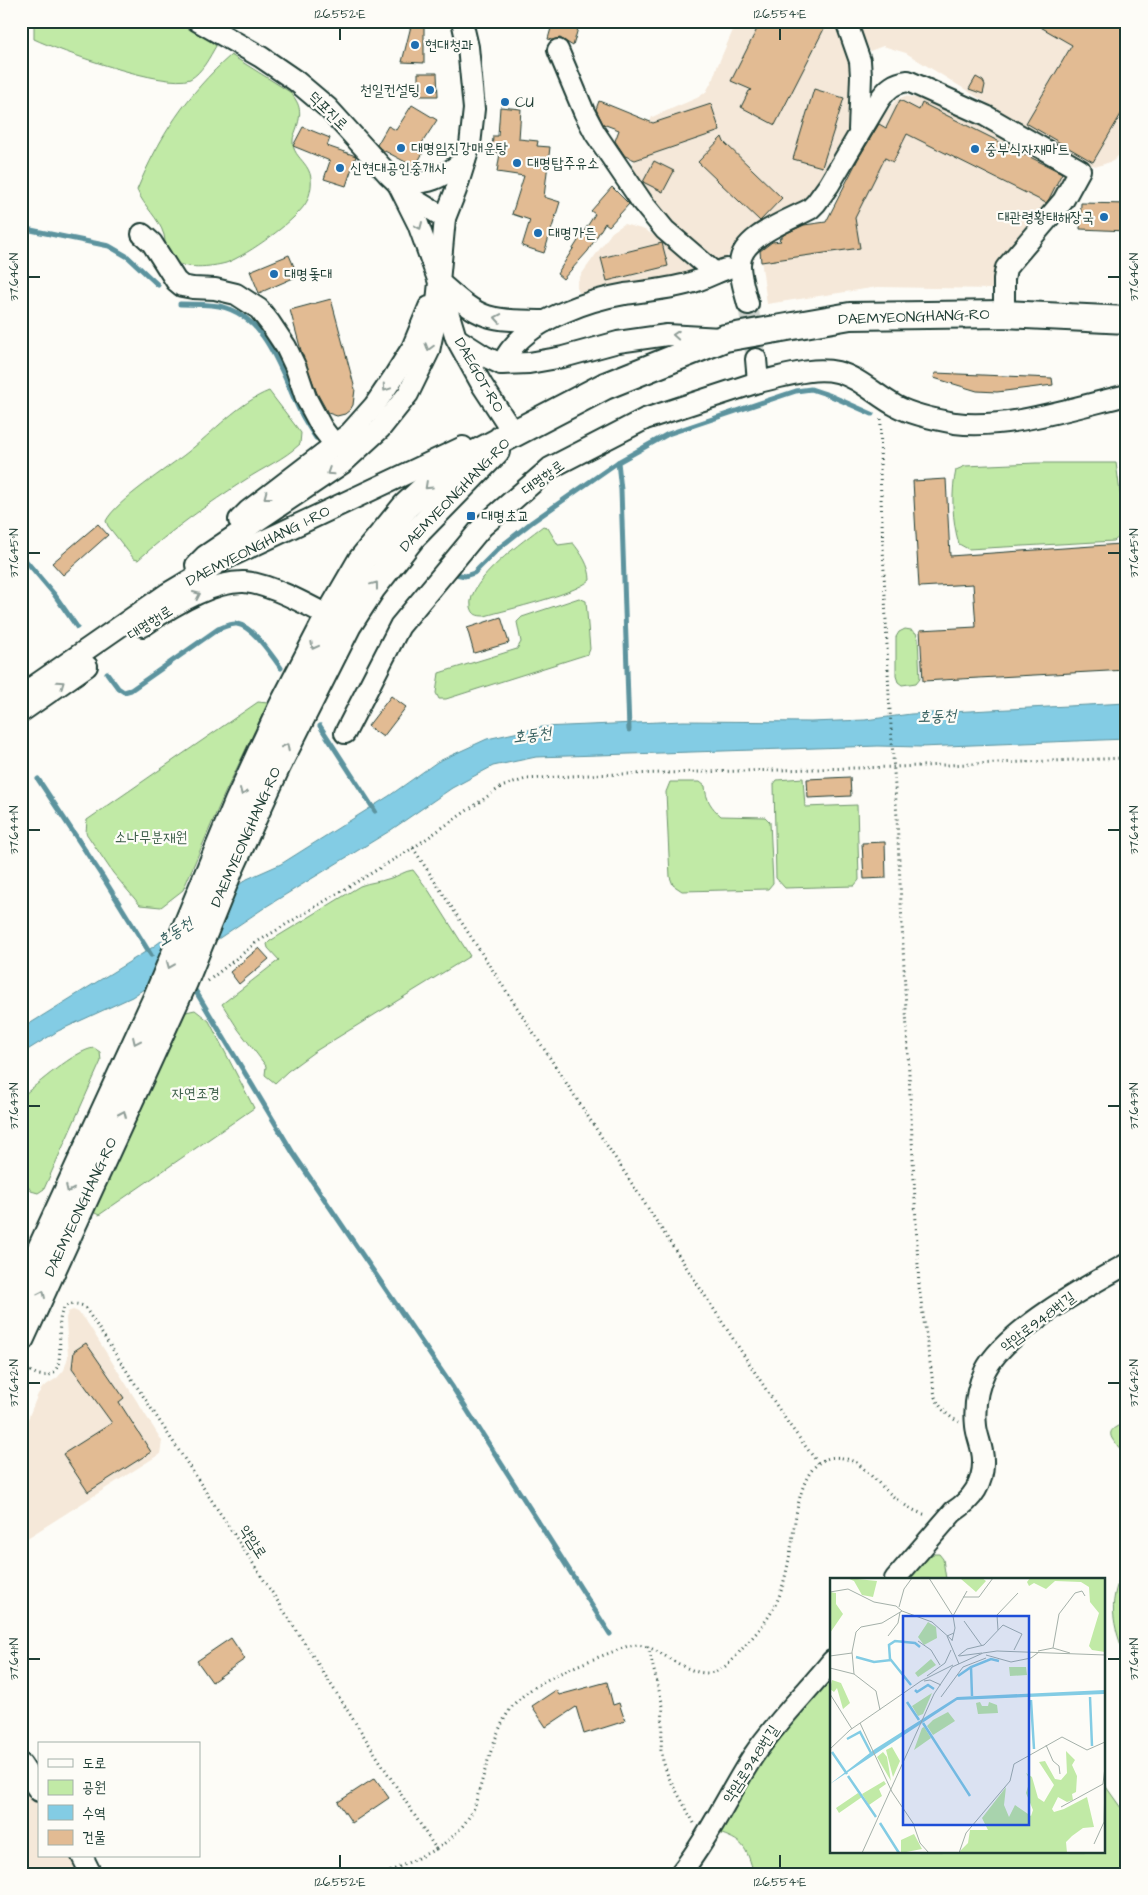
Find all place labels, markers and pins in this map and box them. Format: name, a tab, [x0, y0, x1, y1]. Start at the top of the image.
place label: 현대청과	[425, 35, 473, 56]
marker: 현대청과	[409, 39, 421, 51]
place label: 천일컨설팅	[360, 80, 420, 101]
marker: 천일컨설팅	[424, 84, 436, 96]
place label: CU	[515, 92, 534, 113]
marker: CU	[499, 96, 511, 108]
place label: 대명임진강매운탕	[411, 138, 508, 159]
place label: 중부식자재마트	[985, 139, 1070, 160]
marker: 대명임진강매운탕	[395, 142, 407, 154]
marker: 중부식자재마트	[969, 143, 981, 155]
place label: 대명탑주유소	[527, 153, 599, 174]
marker: 대명탑주유소	[511, 157, 523, 169]
place label: 신현대공인중개사	[350, 158, 447, 179]
marker: 신현대공인중개사	[334, 162, 346, 174]
place label: 대관령황태해장국	[997, 207, 1094, 228]
marker: 대관령황태해장국	[1098, 211, 1110, 223]
place label: 대명가든	[548, 223, 596, 244]
marker: 대명가든	[532, 227, 544, 239]
place label: 대명돛대	[284, 264, 332, 285]
marker: 대명돛대	[268, 268, 280, 280]
place label: 대명초교	[481, 506, 529, 527]
marker: 대명초교	[465, 510, 477, 522]

